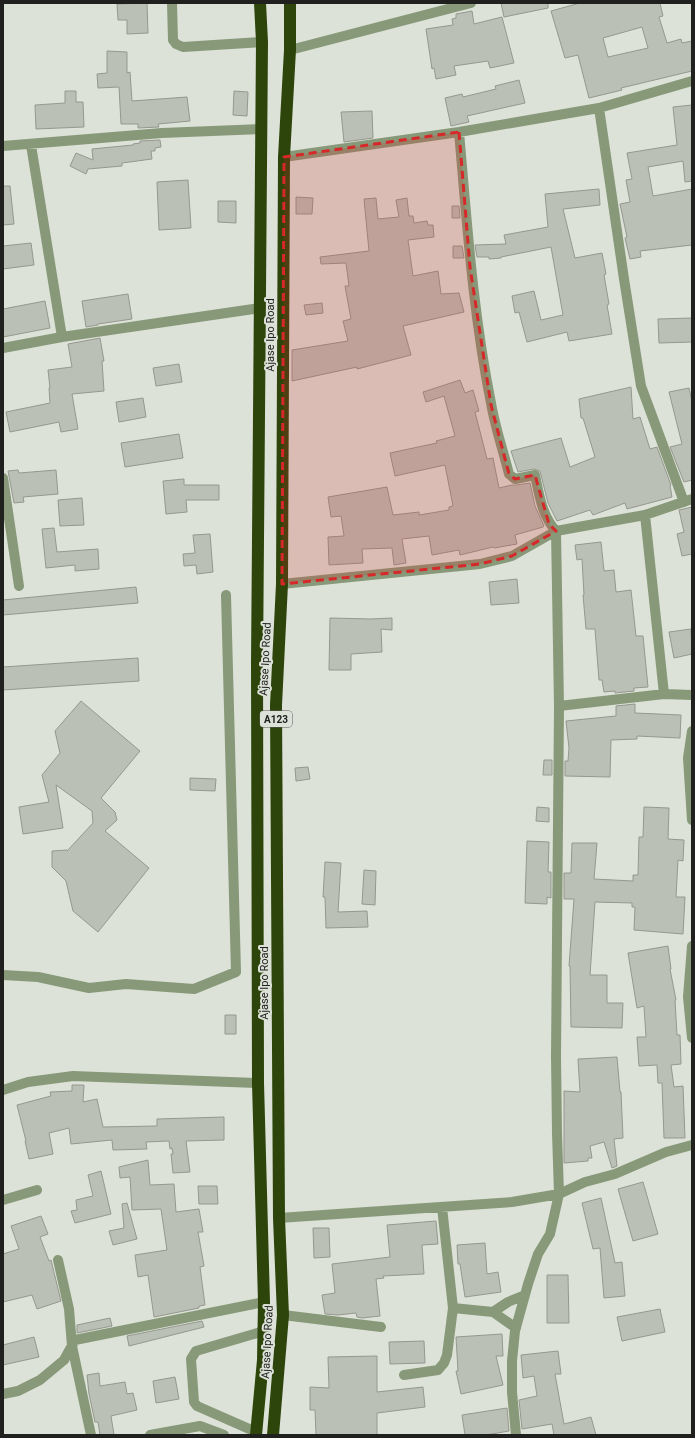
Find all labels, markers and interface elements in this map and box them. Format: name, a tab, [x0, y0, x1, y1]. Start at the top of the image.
street label: Ajase Ipo Road	[264, 298, 277, 372]
street label: Ajase Ipo Road	[257, 622, 274, 696]
road number: A123	[260, 711, 292, 727]
street label: Ajase Ipo Road	[258, 946, 271, 1020]
street label: Ajase Ipo Road	[259, 1305, 276, 1379]

